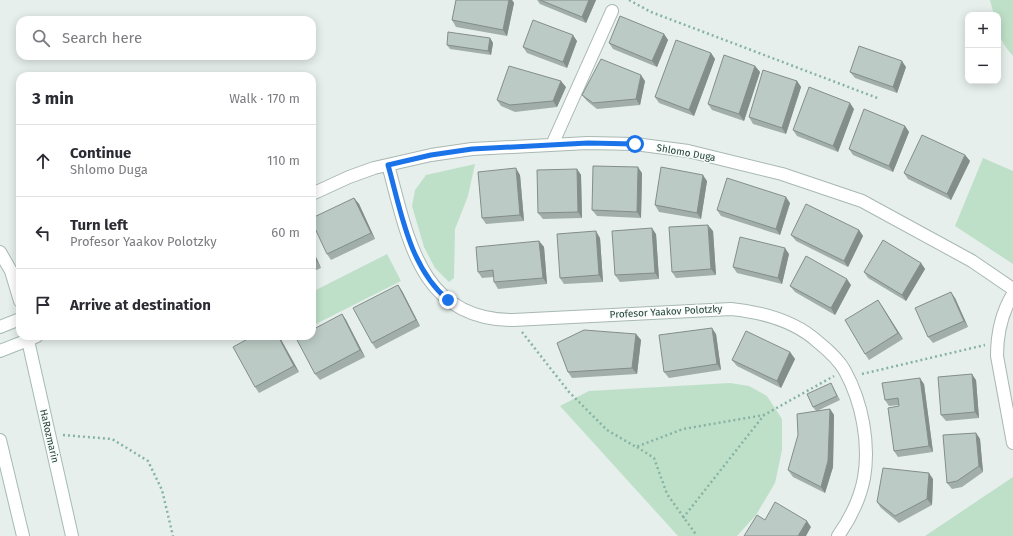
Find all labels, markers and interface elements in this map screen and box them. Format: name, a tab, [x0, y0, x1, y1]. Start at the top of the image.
map controls	[965, 12, 1001, 84]
button: +	[965, 12, 1001, 48]
search box	[16, 16, 316, 60]
icon: search	[30, 27, 52, 49]
text: Search here	[62, 29, 142, 47]
button: −	[965, 48, 1001, 84]
text: 3 min	[32, 88, 74, 109]
text: Walk · 170 m	[229, 91, 300, 106]
route start	[626, 135, 644, 153]
street label: Shlomo Duga	[656, 142, 716, 164]
text: Continue	[70, 144, 131, 162]
icon: ahead	[32, 150, 54, 172]
text: 110 m	[267, 153, 300, 168]
text: Shlomo Duga	[70, 162, 148, 177]
text: Turn left	[70, 216, 128, 234]
icon: left	[32, 222, 54, 244]
text: 60 m	[271, 225, 300, 240]
text: Profesor Yaakov Polotzky	[70, 234, 217, 249]
route end	[439, 291, 457, 309]
icon: arrive	[32, 294, 54, 316]
text: Arrive at destination	[70, 296, 211, 314]
street label: Profesor Yaakov Polotzky	[609, 303, 723, 321]
street label: HaRozmarin	[37, 408, 61, 464]

